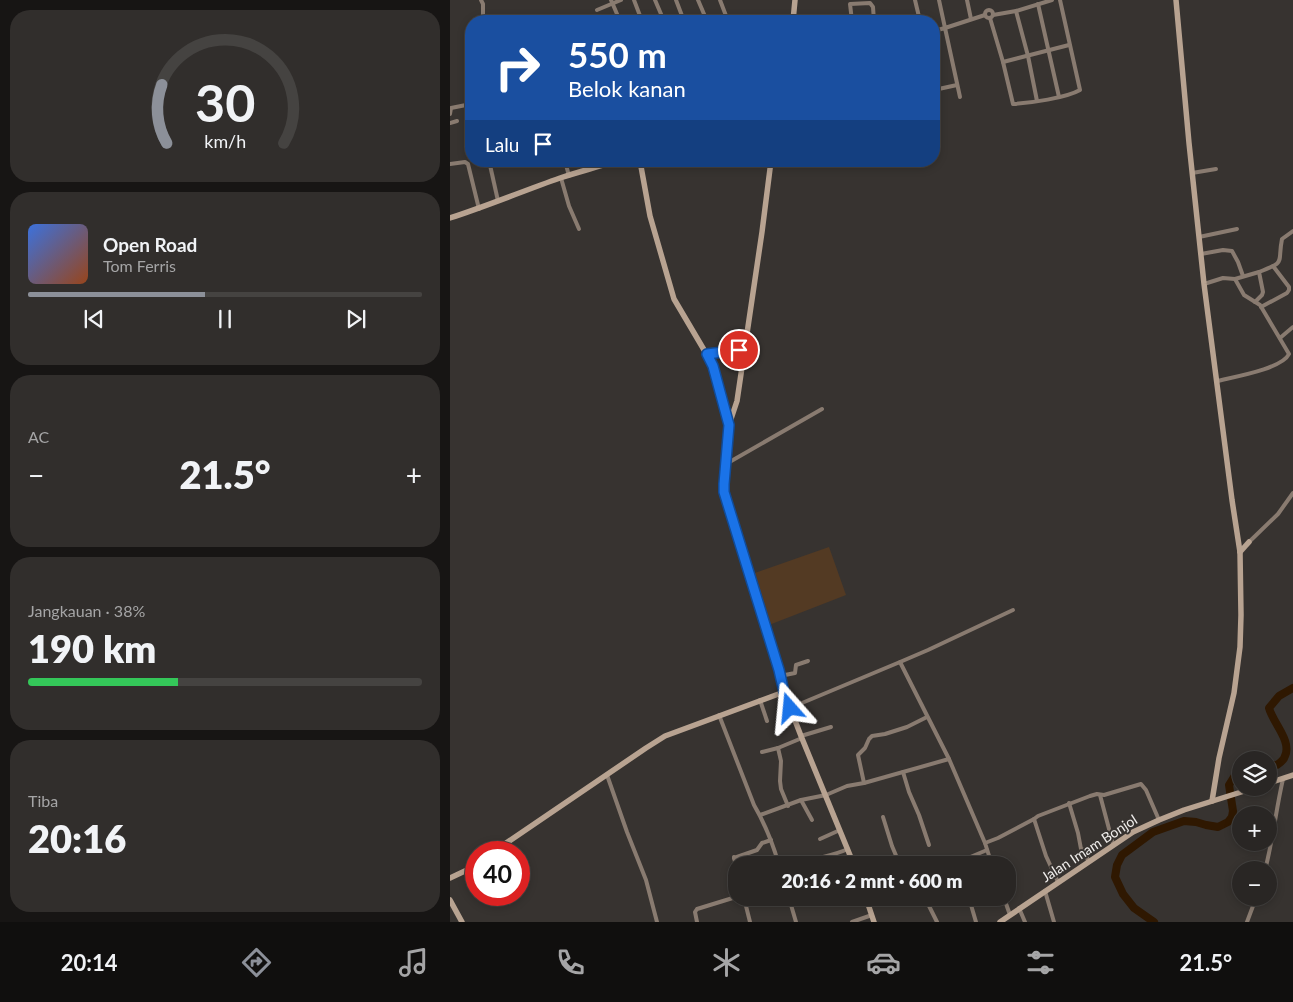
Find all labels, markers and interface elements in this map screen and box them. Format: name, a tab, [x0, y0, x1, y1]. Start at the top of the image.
text: 550 m	[568, 33, 667, 75]
icon: right	[485, 35, 550, 100]
text: 30	[195, 71, 255, 133]
text: Belok kanan	[568, 75, 686, 102]
text: km/h	[204, 130, 246, 152]
icon: arrive	[529, 130, 557, 158]
text: Lalu	[485, 133, 519, 156]
text: Open Road	[103, 233, 197, 256]
text: Tom Ferris	[103, 256, 176, 275]
icon: previous	[80, 305, 108, 333]
icon: pause	[211, 305, 239, 333]
icon: next	[342, 305, 370, 333]
pin	[718, 329, 760, 371]
icon: arrive	[725, 336, 753, 364]
text: AC	[28, 427, 49, 446]
text: 21.5°	[179, 451, 271, 497]
text: −	[28, 458, 44, 492]
text: +	[406, 458, 422, 492]
text: Jangkauan · 38%	[28, 601, 145, 620]
text: 190 km	[28, 625, 156, 671]
position arrow	[763, 681, 815, 733]
map controls	[1232, 751, 1277, 906]
button: layers	[1232, 751, 1277, 796]
text: Tiba	[28, 791, 58, 810]
button: +	[1232, 806, 1277, 851]
street label: Jalan Imam Bonjol	[1038, 811, 1140, 885]
text: 20:16	[28, 815, 126, 861]
speed limit sign: 40	[465, 841, 530, 906]
button: −	[1232, 861, 1277, 906]
text: 20:16 · 2 mnt · 600 m	[782, 869, 962, 892]
icon: directions	[239, 945, 274, 980]
icon: music	[396, 945, 431, 980]
icon: phone	[553, 945, 588, 980]
icon: climate	[709, 945, 744, 980]
icon: car	[866, 945, 901, 980]
icon: filters	[1023, 945, 1058, 980]
text: 20:14	[61, 949, 118, 976]
text: 21.5°	[1179, 949, 1232, 976]

